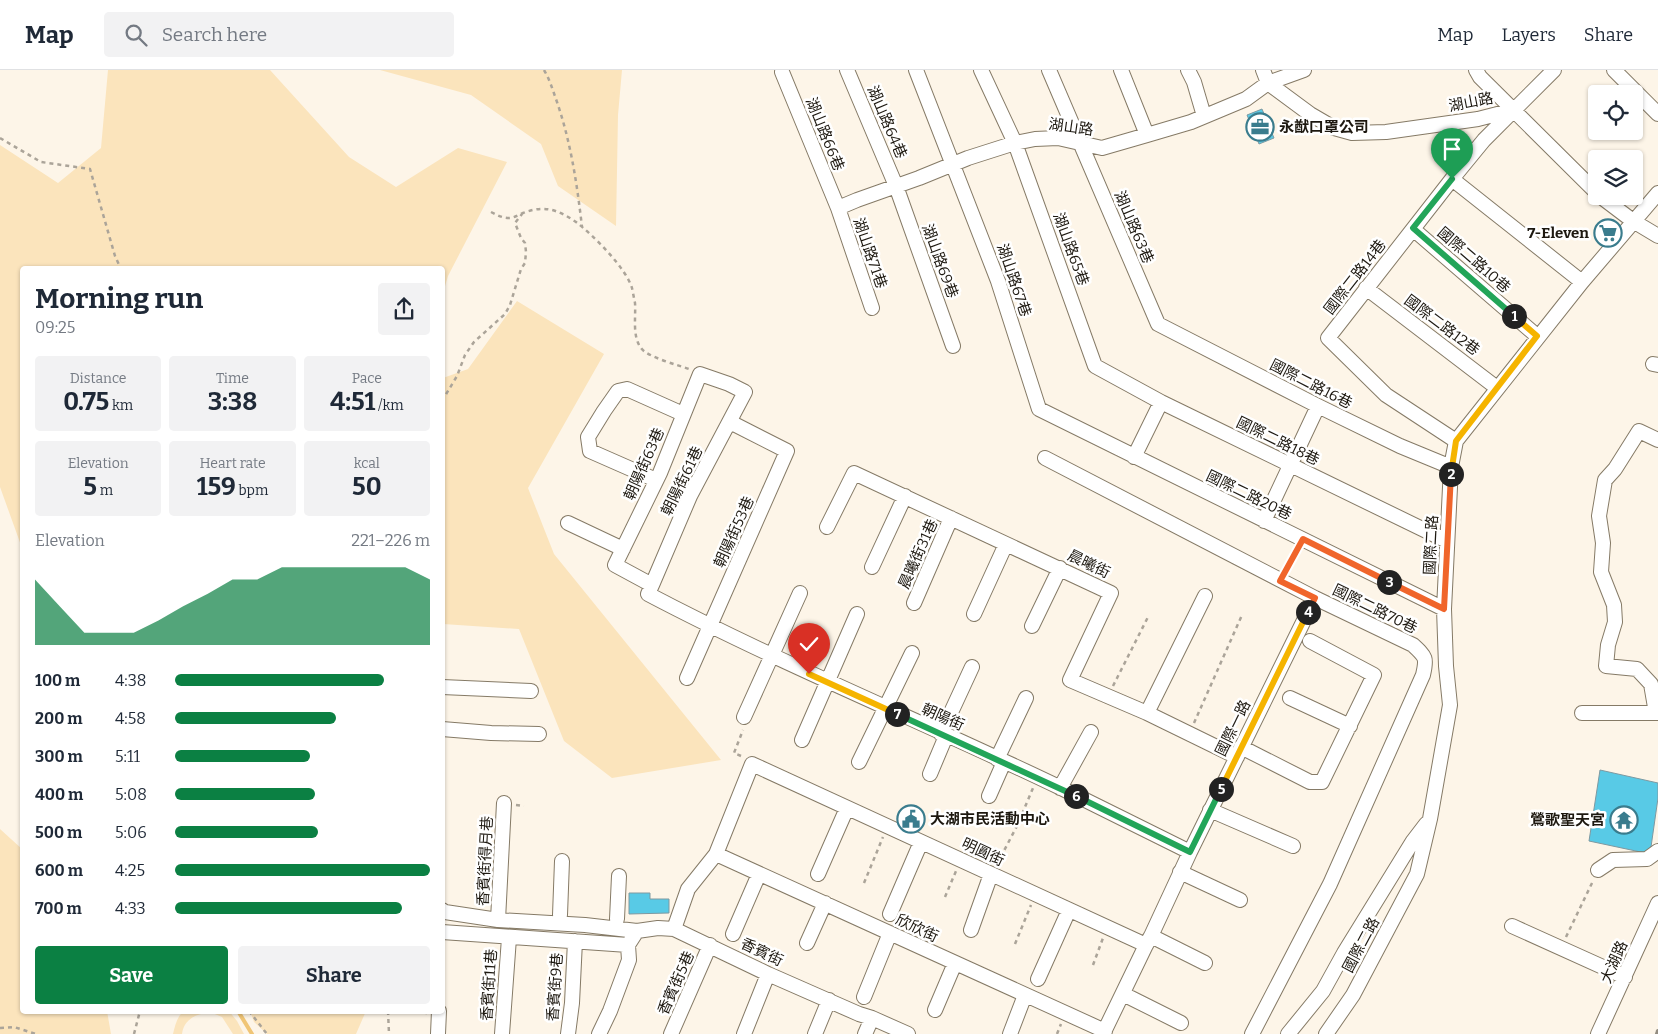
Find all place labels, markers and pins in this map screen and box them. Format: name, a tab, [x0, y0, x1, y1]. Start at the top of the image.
office icon: 永猷口罩公司	[1245, 112, 1275, 142]
place label: 永猷口罩公司	[1279, 118, 1369, 136]
pin	[1431, 128, 1473, 179]
supermarket icon: 7-Eleven	[1593, 218, 1623, 248]
place label: 7-Eleven	[1527, 224, 1589, 242]
pin: 1	[1502, 304, 1526, 328]
pin: 2	[1438, 462, 1464, 486]
pin: 3	[1376, 570, 1402, 594]
pin: 4	[1296, 600, 1320, 624]
pin	[788, 623, 830, 674]
pin: 7	[884, 702, 910, 726]
pin: 5	[1208, 776, 1234, 802]
pin: 6	[1064, 784, 1088, 808]
public building icon: 大湖市民活動中心	[896, 804, 926, 834]
temple icon: 鶯歌聖天宮	[1609, 805, 1639, 835]
place label: 大湖市民活動中心	[930, 810, 1050, 828]
place label: 鶯歌聖天宮	[1530, 811, 1605, 829]

